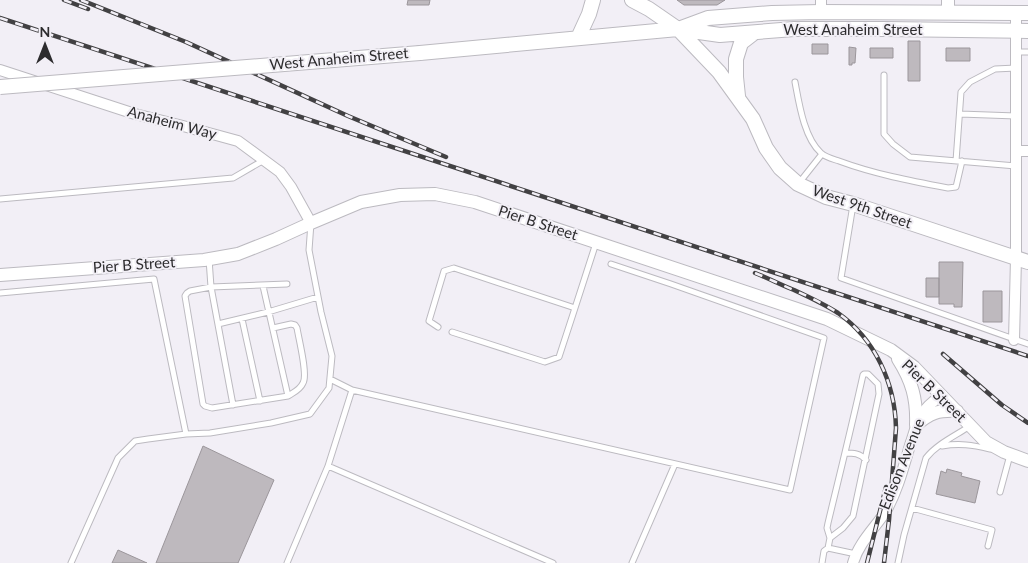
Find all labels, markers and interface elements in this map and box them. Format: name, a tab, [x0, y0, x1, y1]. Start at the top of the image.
north arrow	[20, 20, 70, 70]
street label: West Anaheim Street	[783, 20, 923, 38]
text: N	[40, 23, 50, 40]
street label: West Anaheim Street	[269, 43, 410, 73]
street label: Anaheim Way	[126, 101, 219, 143]
street label: West 9th Street	[810, 181, 915, 232]
street label: Pier B Street	[496, 201, 581, 244]
street label: Pier B Street	[92, 252, 176, 276]
street label: Pier B Street	[899, 355, 971, 426]
street label: Edison Avenue	[875, 415, 928, 512]

